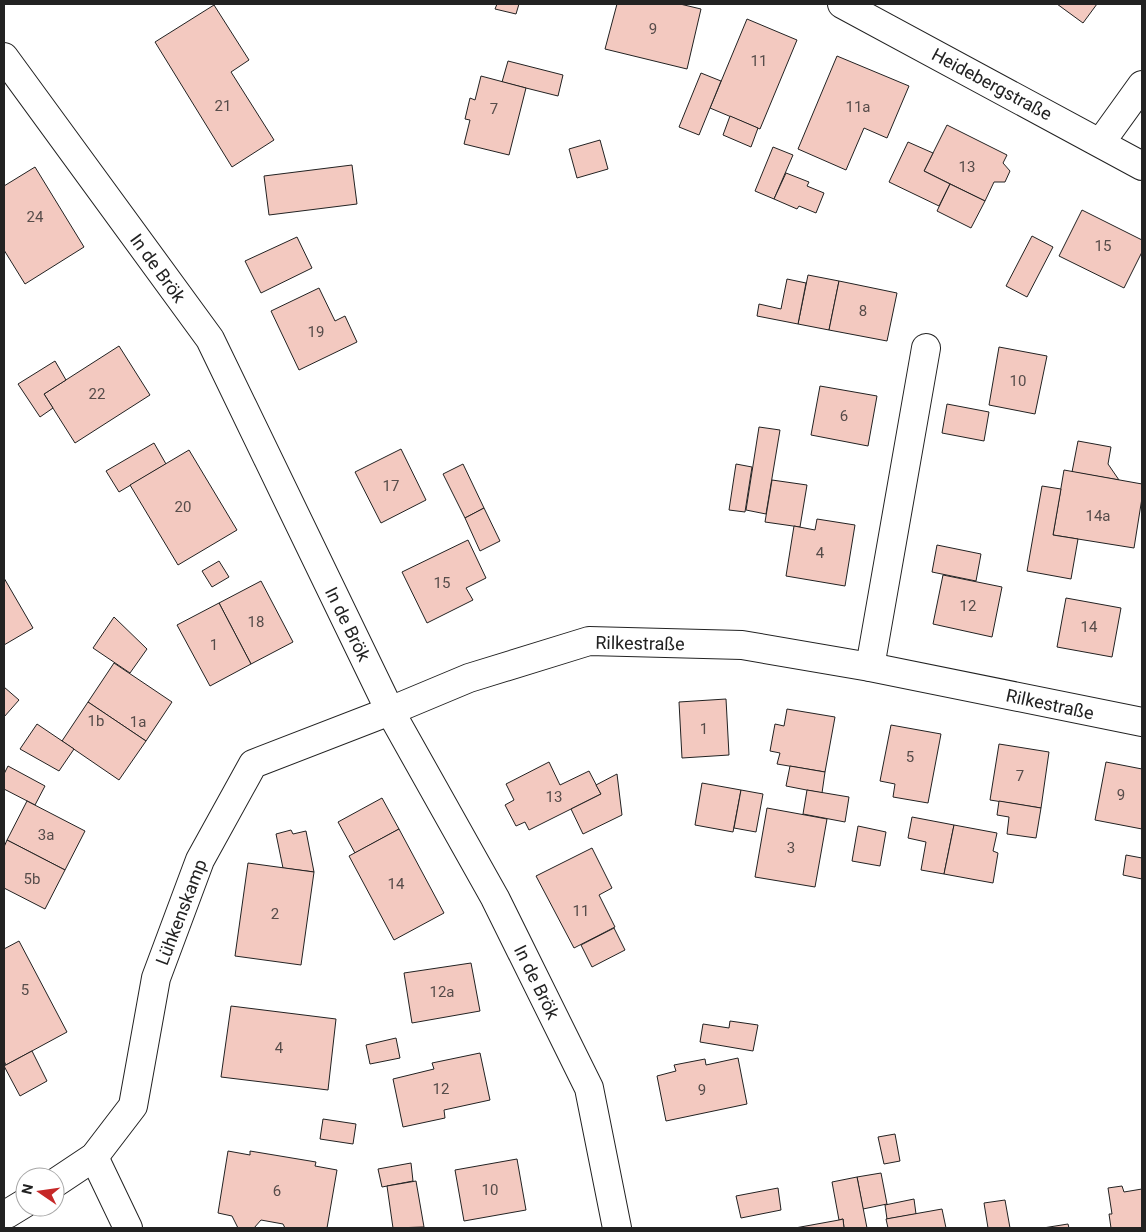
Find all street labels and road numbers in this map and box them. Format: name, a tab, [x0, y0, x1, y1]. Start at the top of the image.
street label: Heidebergstraße	[928, 43, 1056, 125]
street label: In de Brök	[126, 229, 191, 307]
street label: In de Brök	[321, 583, 375, 665]
street label: Rilkestraße	[595, 632, 685, 654]
street label: Rilkestraße	[1004, 684, 1096, 724]
street label: Lühkenskamp	[151, 856, 211, 968]
street label: In de Brök	[510, 941, 564, 1023]

